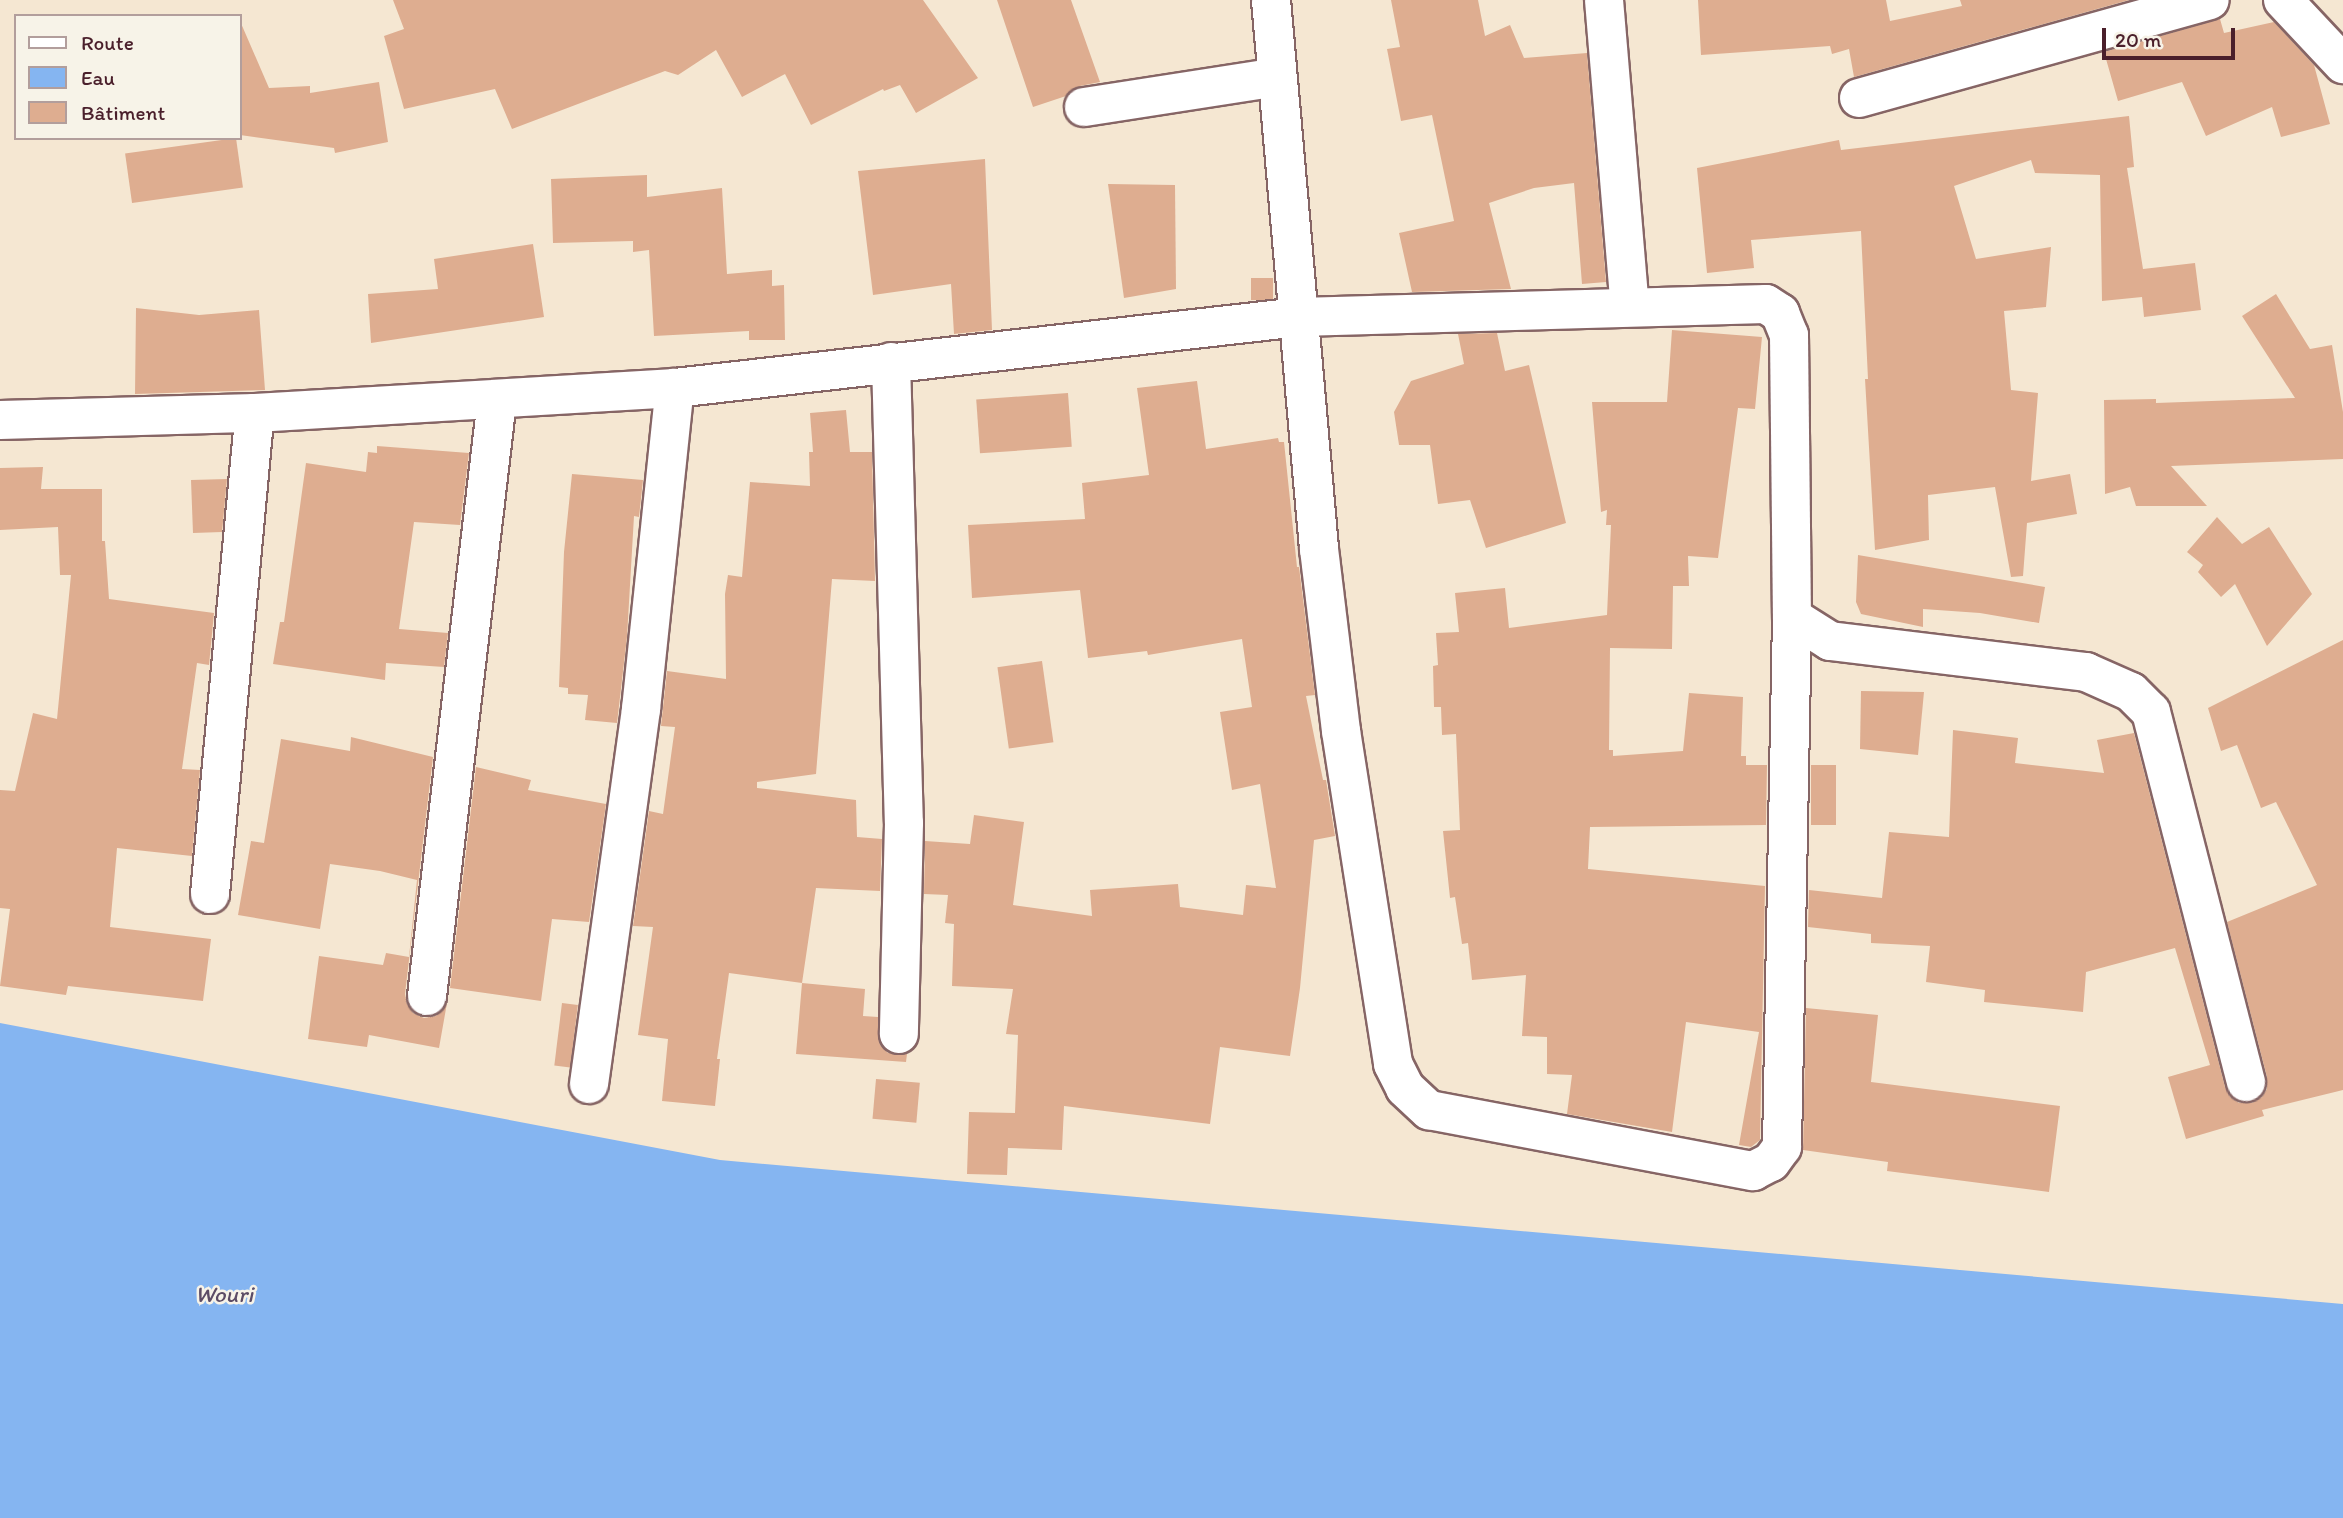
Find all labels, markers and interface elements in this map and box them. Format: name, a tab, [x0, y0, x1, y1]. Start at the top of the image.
legend	[14, 14, 242, 140]
scale bar	[2105, 14, 2238, 58]
text: 20 m	[2115, 27, 2161, 52]
text: Route	[81, 30, 134, 55]
text: Eau	[81, 65, 115, 90]
text: Bâtiment	[81, 100, 165, 125]
water label: Wouri	[195, 1280, 253, 1308]

